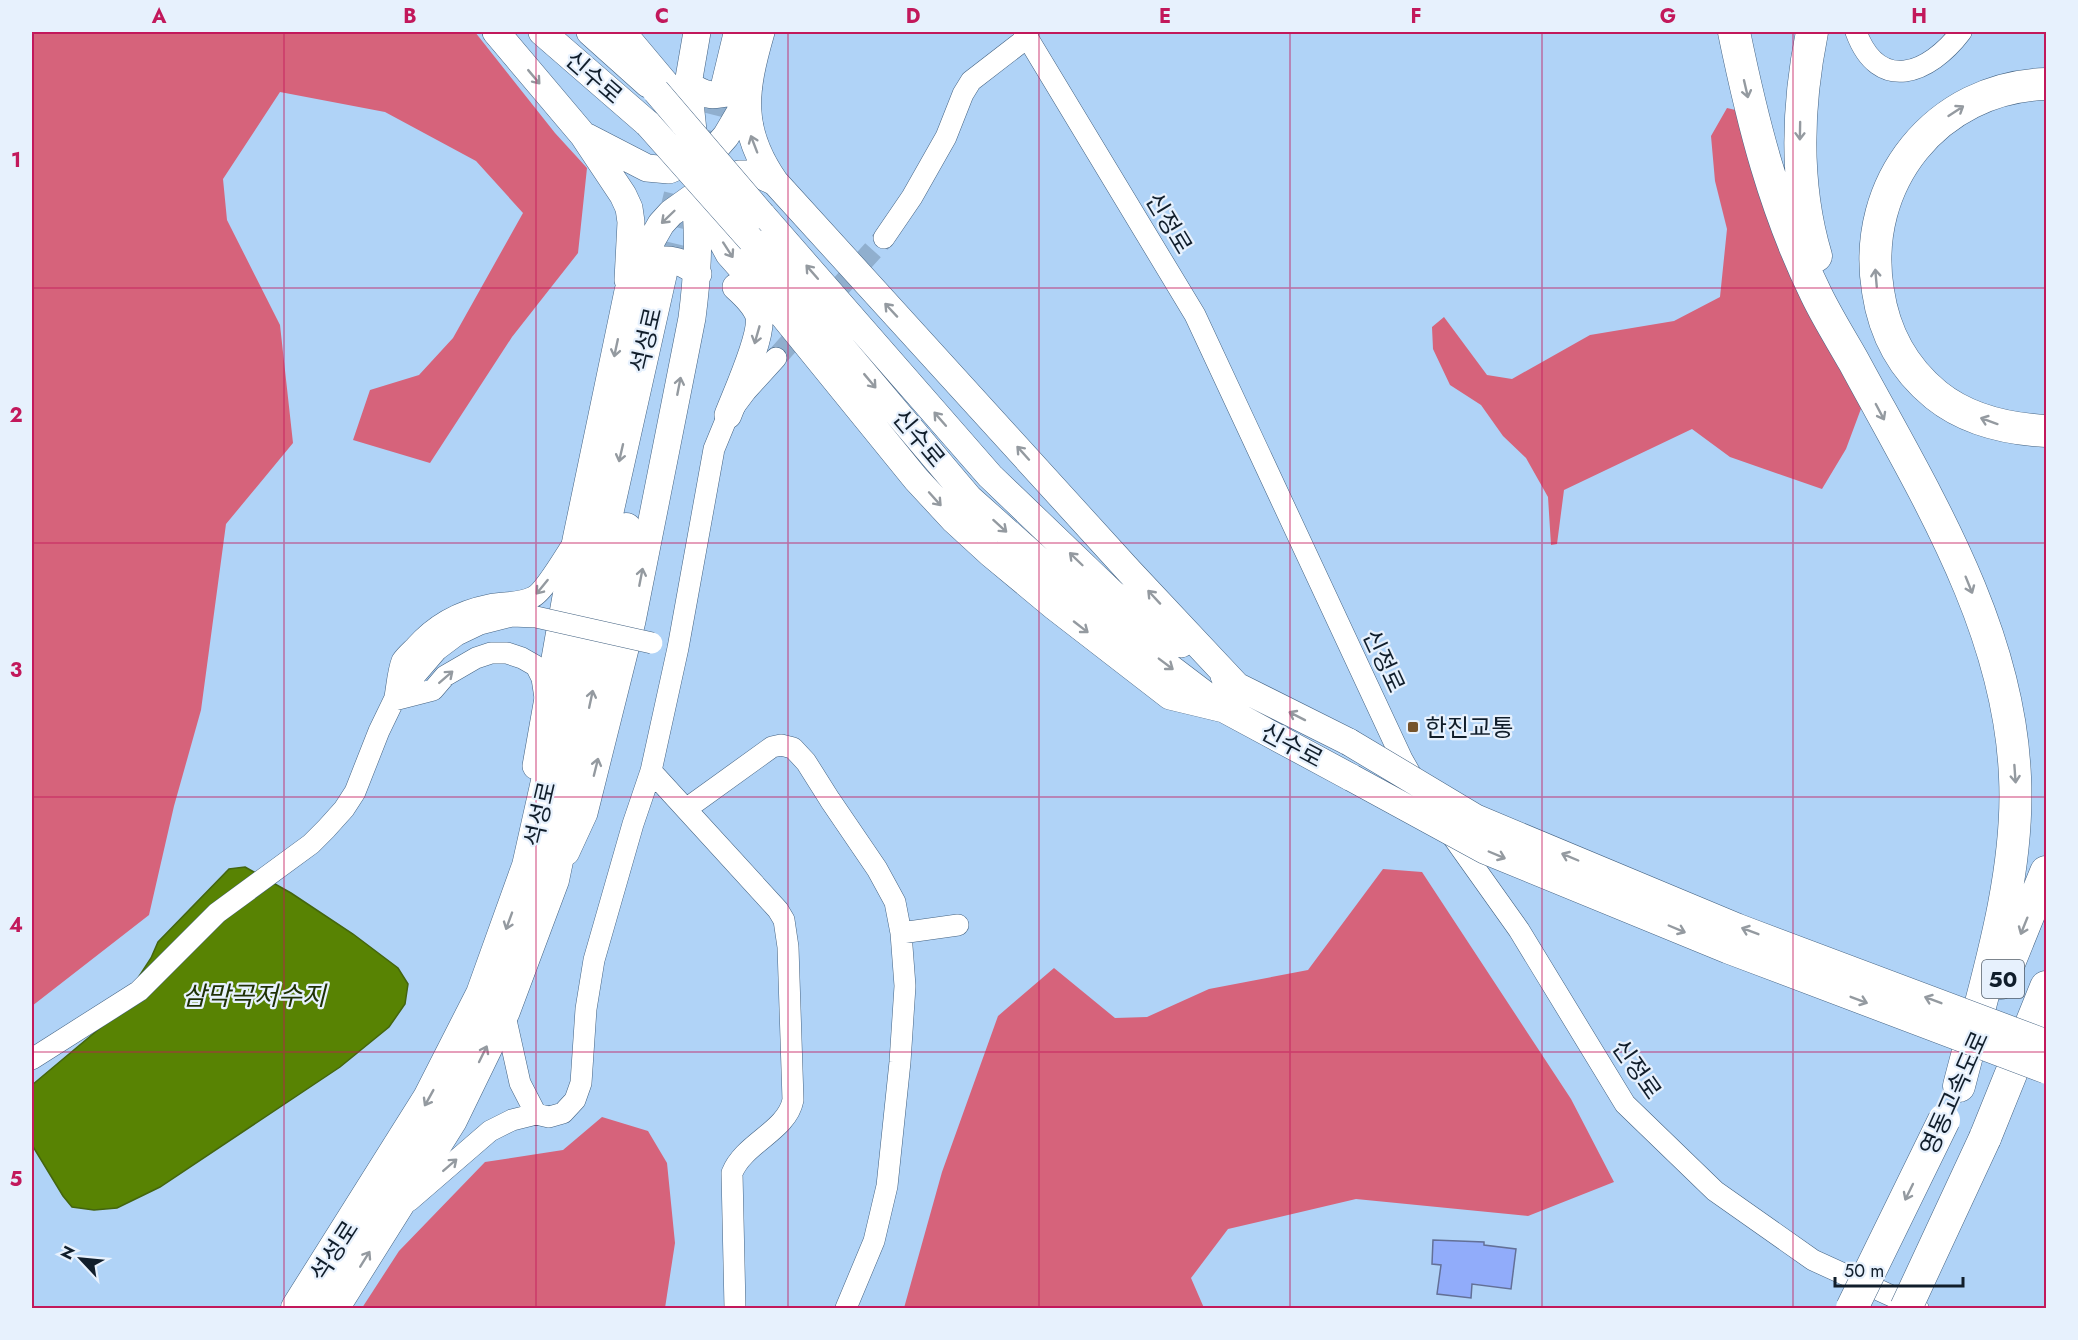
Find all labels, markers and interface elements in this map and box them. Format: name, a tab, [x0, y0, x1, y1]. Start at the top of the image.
text: A	[151, 2, 167, 31]
text: B	[403, 2, 417, 31]
text: C	[655, 2, 669, 31]
text: D	[906, 2, 920, 31]
text: E	[1159, 2, 1171, 31]
text: F	[1410, 2, 1422, 31]
text: G	[1660, 2, 1676, 31]
text: H	[1911, 2, 1927, 31]
street label: 신수로	[558, 42, 630, 112]
one-way arrow	[527, 69, 541, 84]
one-way arrow	[1741, 79, 1753, 98]
one-way arrow	[1947, 105, 1964, 117]
one-way arrow	[1794, 121, 1806, 140]
one-way arrow	[748, 135, 759, 154]
text: 1	[11, 146, 21, 175]
street label: 신정로	[1137, 186, 1201, 260]
one-way arrow	[661, 210, 676, 224]
one-way arrow	[722, 242, 734, 258]
one-way arrow	[805, 265, 819, 280]
one-way arrow	[1870, 269, 1881, 288]
one-way arrow	[883, 302, 898, 317]
street label: 석성로	[621, 304, 671, 376]
one-way arrow	[751, 325, 762, 344]
one-way arrow	[610, 338, 622, 357]
one-way arrow	[863, 373, 877, 388]
one-way arrow	[674, 376, 685, 396]
text: 2	[9, 401, 23, 430]
street label: 신수로	[884, 401, 954, 475]
one-way arrow	[1874, 403, 1886, 420]
one-way arrow	[933, 412, 947, 427]
one-way arrow	[1980, 415, 1999, 426]
one-way arrow	[615, 442, 626, 462]
one-way arrow	[1016, 446, 1030, 461]
one-way arrow	[928, 491, 942, 506]
one-way arrow	[992, 519, 1007, 533]
one-way arrow	[1069, 551, 1084, 566]
one-way arrow	[636, 568, 647, 587]
one-way arrow	[1964, 576, 1975, 594]
one-way arrow	[536, 579, 549, 595]
one-way arrow	[1147, 590, 1161, 605]
one-way arrow	[1073, 621, 1089, 633]
street label: 신정로	[1354, 624, 1414, 698]
text: 3	[10, 656, 22, 685]
one-way arrow	[1157, 658, 1173, 671]
one-way arrow	[438, 670, 453, 684]
one-way arrow	[585, 690, 597, 709]
one-way arrow	[1288, 709, 1306, 721]
place label: 한진교통	[1425, 710, 1513, 745]
street label: 신수로	[1255, 714, 1329, 776]
marker: 한진교통	[1406, 720, 1420, 734]
one-way arrow	[590, 757, 602, 776]
one-way arrow	[2009, 764, 2020, 783]
street label: 석성로	[515, 778, 565, 850]
one-way arrow	[1487, 850, 1505, 861]
one-way arrow	[1561, 851, 1579, 862]
text: 4	[9, 911, 23, 940]
one-way arrow	[502, 911, 513, 930]
one-way arrow	[2018, 917, 2029, 935]
one-way arrow	[1667, 924, 1686, 935]
one-way arrow	[1741, 925, 1760, 936]
road number: 50	[1982, 960, 2024, 998]
water label: 삼막곡저수지	[182, 977, 328, 1015]
one-way arrow	[1924, 994, 1943, 1005]
one-way arrow	[1849, 995, 1868, 1006]
street label: 영동고속도로	[1911, 1025, 1997, 1161]
street label: 신정로	[1604, 1032, 1670, 1106]
one-way arrow	[478, 1045, 489, 1063]
one-way arrow	[423, 1089, 435, 1106]
one-way arrow	[442, 1159, 458, 1173]
text: 5	[10, 1165, 23, 1194]
one-way arrow	[1902, 1182, 1914, 1200]
street label: 석성로	[301, 1214, 367, 1288]
north arrow	[51, 1229, 111, 1289]
text: N	[55, 1242, 81, 1263]
scale bar	[1835, 1250, 1962, 1288]
one-way arrow	[359, 1251, 371, 1268]
text: 50 m	[1844, 1258, 1884, 1284]

